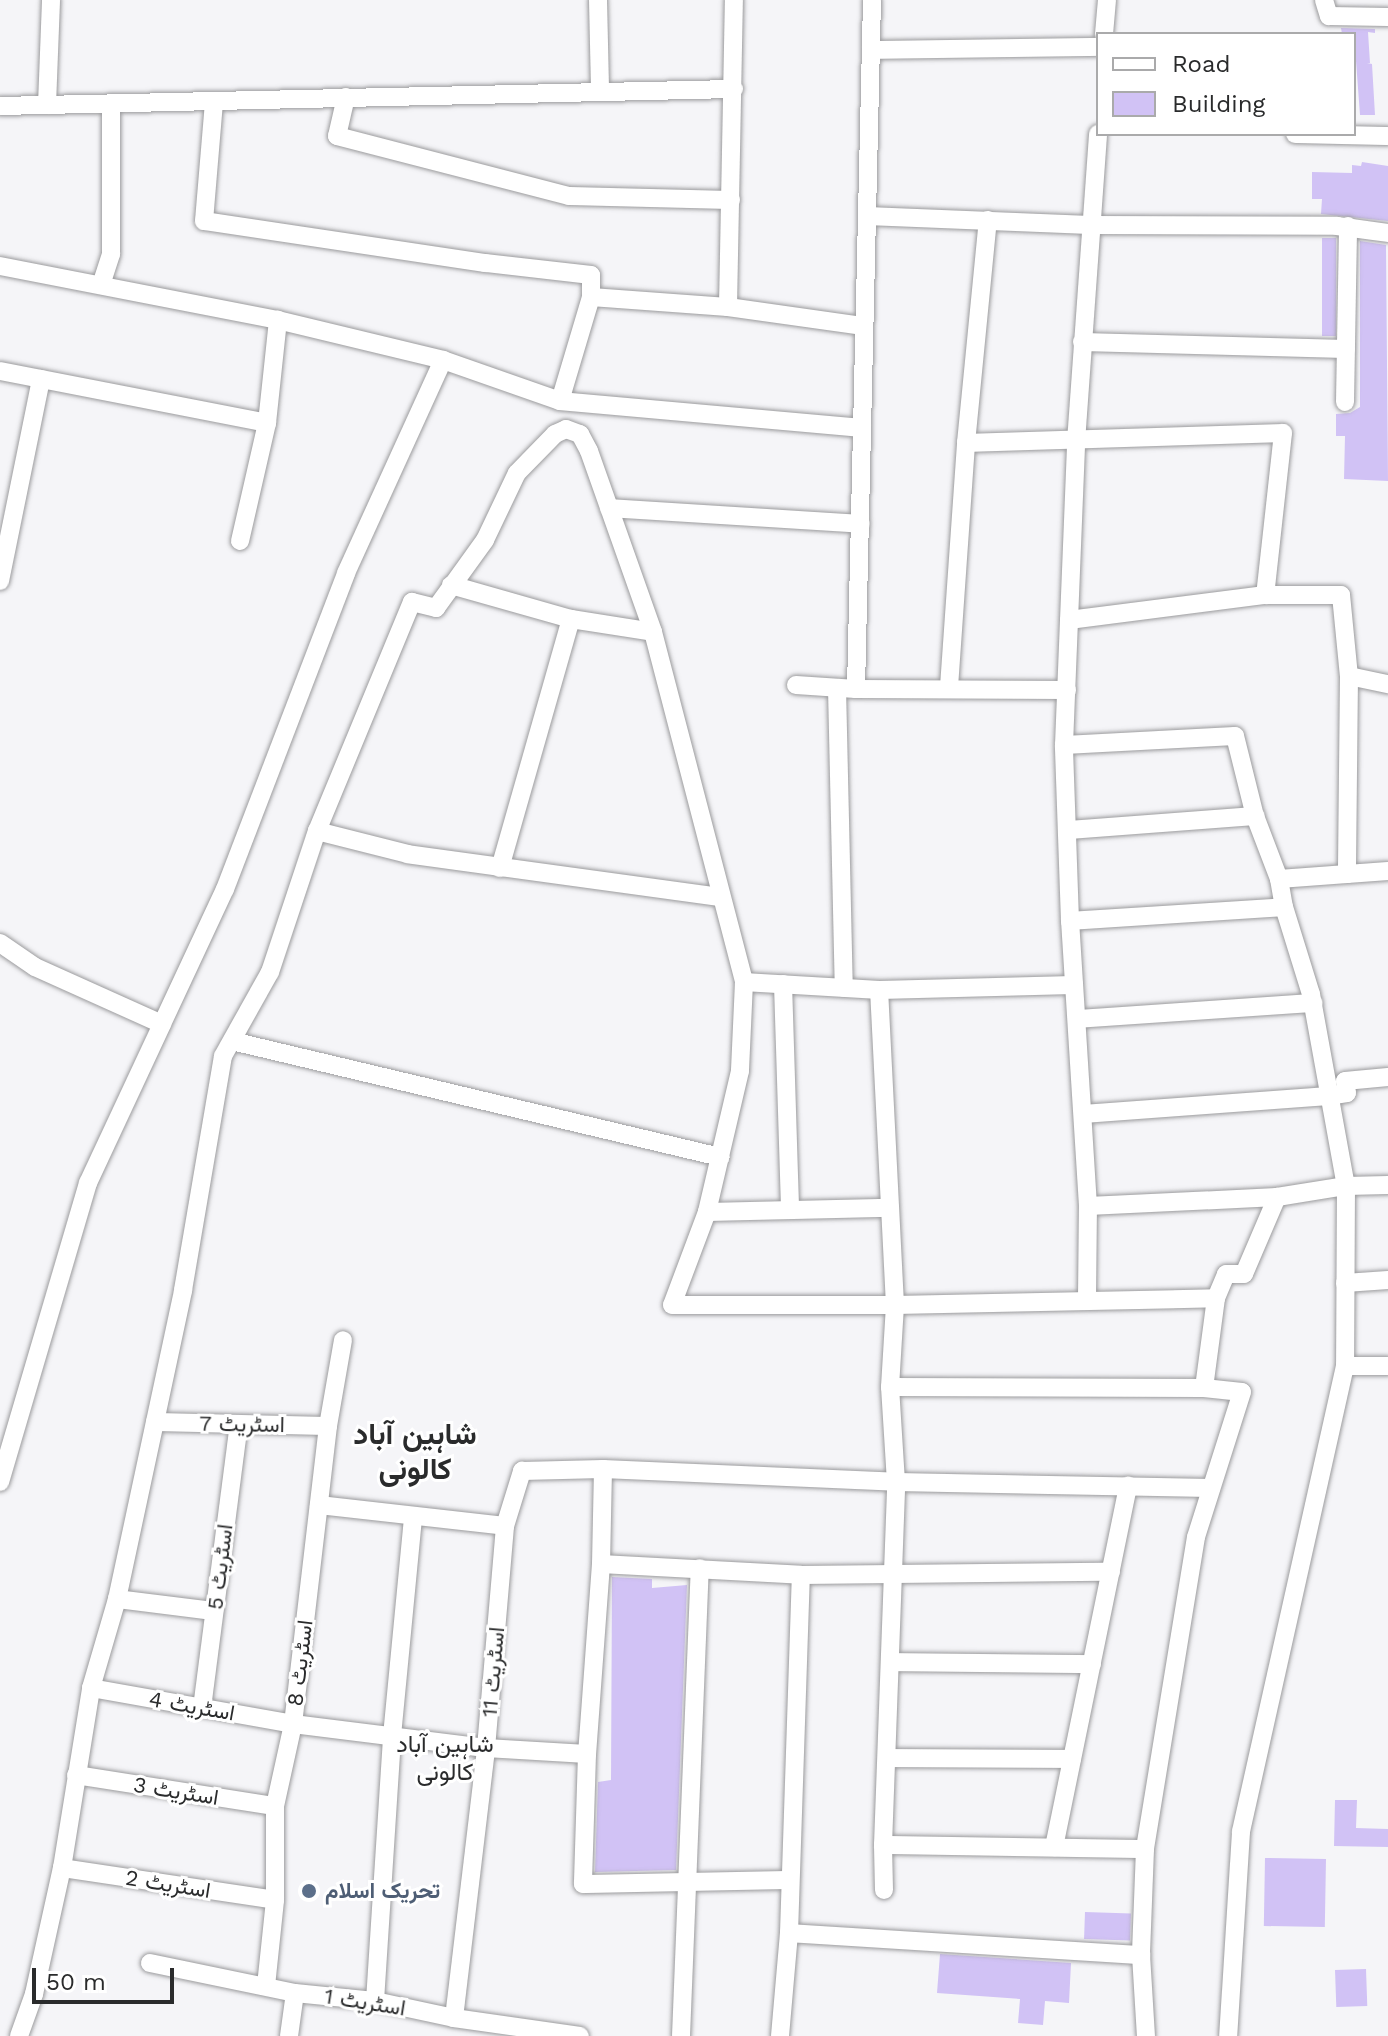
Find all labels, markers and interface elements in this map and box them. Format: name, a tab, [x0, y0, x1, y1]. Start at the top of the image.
legend	[1096, 32, 1356, 136]
text: Road	[1172, 50, 1231, 78]
text: Building	[1172, 90, 1265, 118]
street label: اسٹریٹ 7	[199, 1410, 285, 1438]
district label: شاہین آباد کالونی	[353, 1416, 477, 1486]
street label: اسٹریٹ 5	[202, 1523, 238, 1611]
street label: اسٹریٹ 8	[282, 1618, 318, 1708]
street label: اسٹریٹ 11	[476, 1626, 510, 1718]
street label: اسٹریٹ 4	[147, 1685, 237, 1727]
district label: شاہین آباد کالونی	[396, 1731, 494, 1787]
street label: اسٹریٹ 3	[131, 1771, 221, 1811]
street label: اسٹریٹ 2	[123, 1864, 213, 1904]
place label: تحریک اسلام	[325, 1878, 440, 1904]
marker: تحریک اسلام	[300, 1882, 318, 1900]
scale bar	[36, 1952, 178, 2002]
text: 50 m	[46, 1968, 106, 1996]
street label: اسٹریٹ 1	[323, 1983, 407, 2021]

